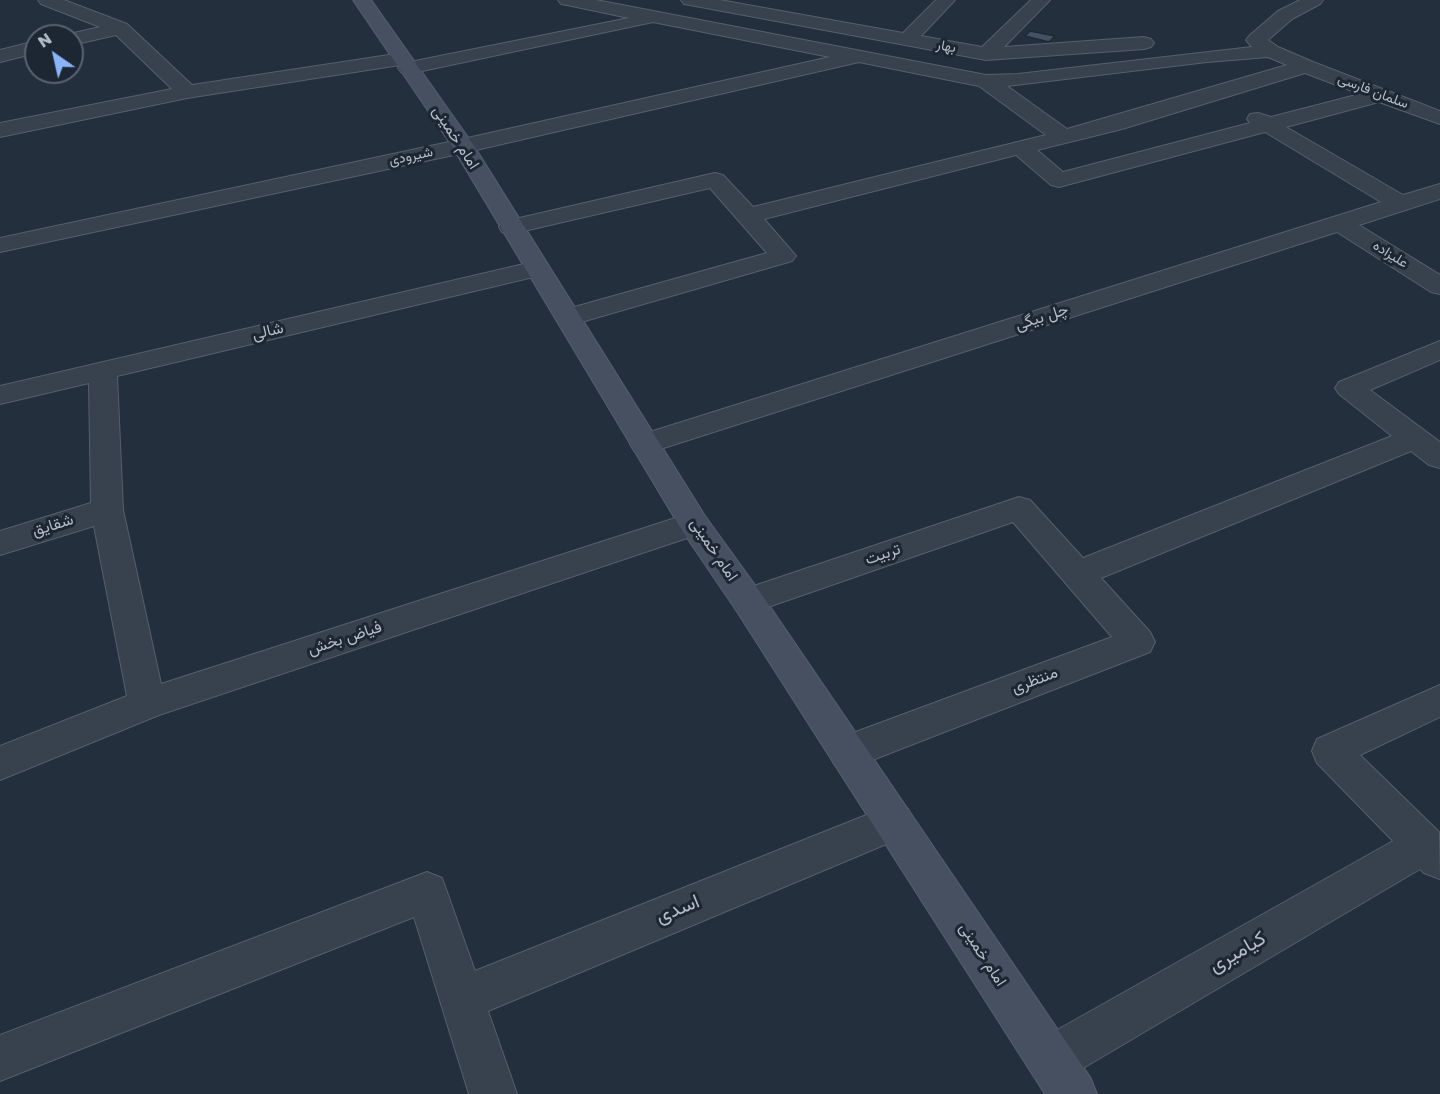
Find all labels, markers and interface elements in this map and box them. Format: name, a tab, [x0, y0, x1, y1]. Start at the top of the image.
north arrow	[24, 24, 84, 84]
text: N	[33, 27, 56, 53]
street label: بهار	[935, 37, 957, 57]
street label: سلمان فارسی	[1335, 71, 1411, 113]
street label: امام خمینی	[427, 103, 483, 173]
street label: شیرودی	[387, 144, 435, 170]
street label: علیزاده	[1369, 238, 1411, 272]
street label: چل بیگی	[1013, 300, 1071, 336]
street label: شالی	[250, 319, 286, 345]
street label: شقایق	[30, 511, 76, 541]
street label: امام خمینی	[685, 515, 741, 585]
street label: تربیت	[863, 540, 903, 570]
street label: فیاض بخش	[305, 618, 385, 660]
street label: منتظری	[1009, 663, 1061, 699]
street label: اسدی	[653, 890, 703, 930]
street label: امام خمینی	[954, 920, 1010, 990]
street label: کیامیری	[1205, 927, 1271, 979]

